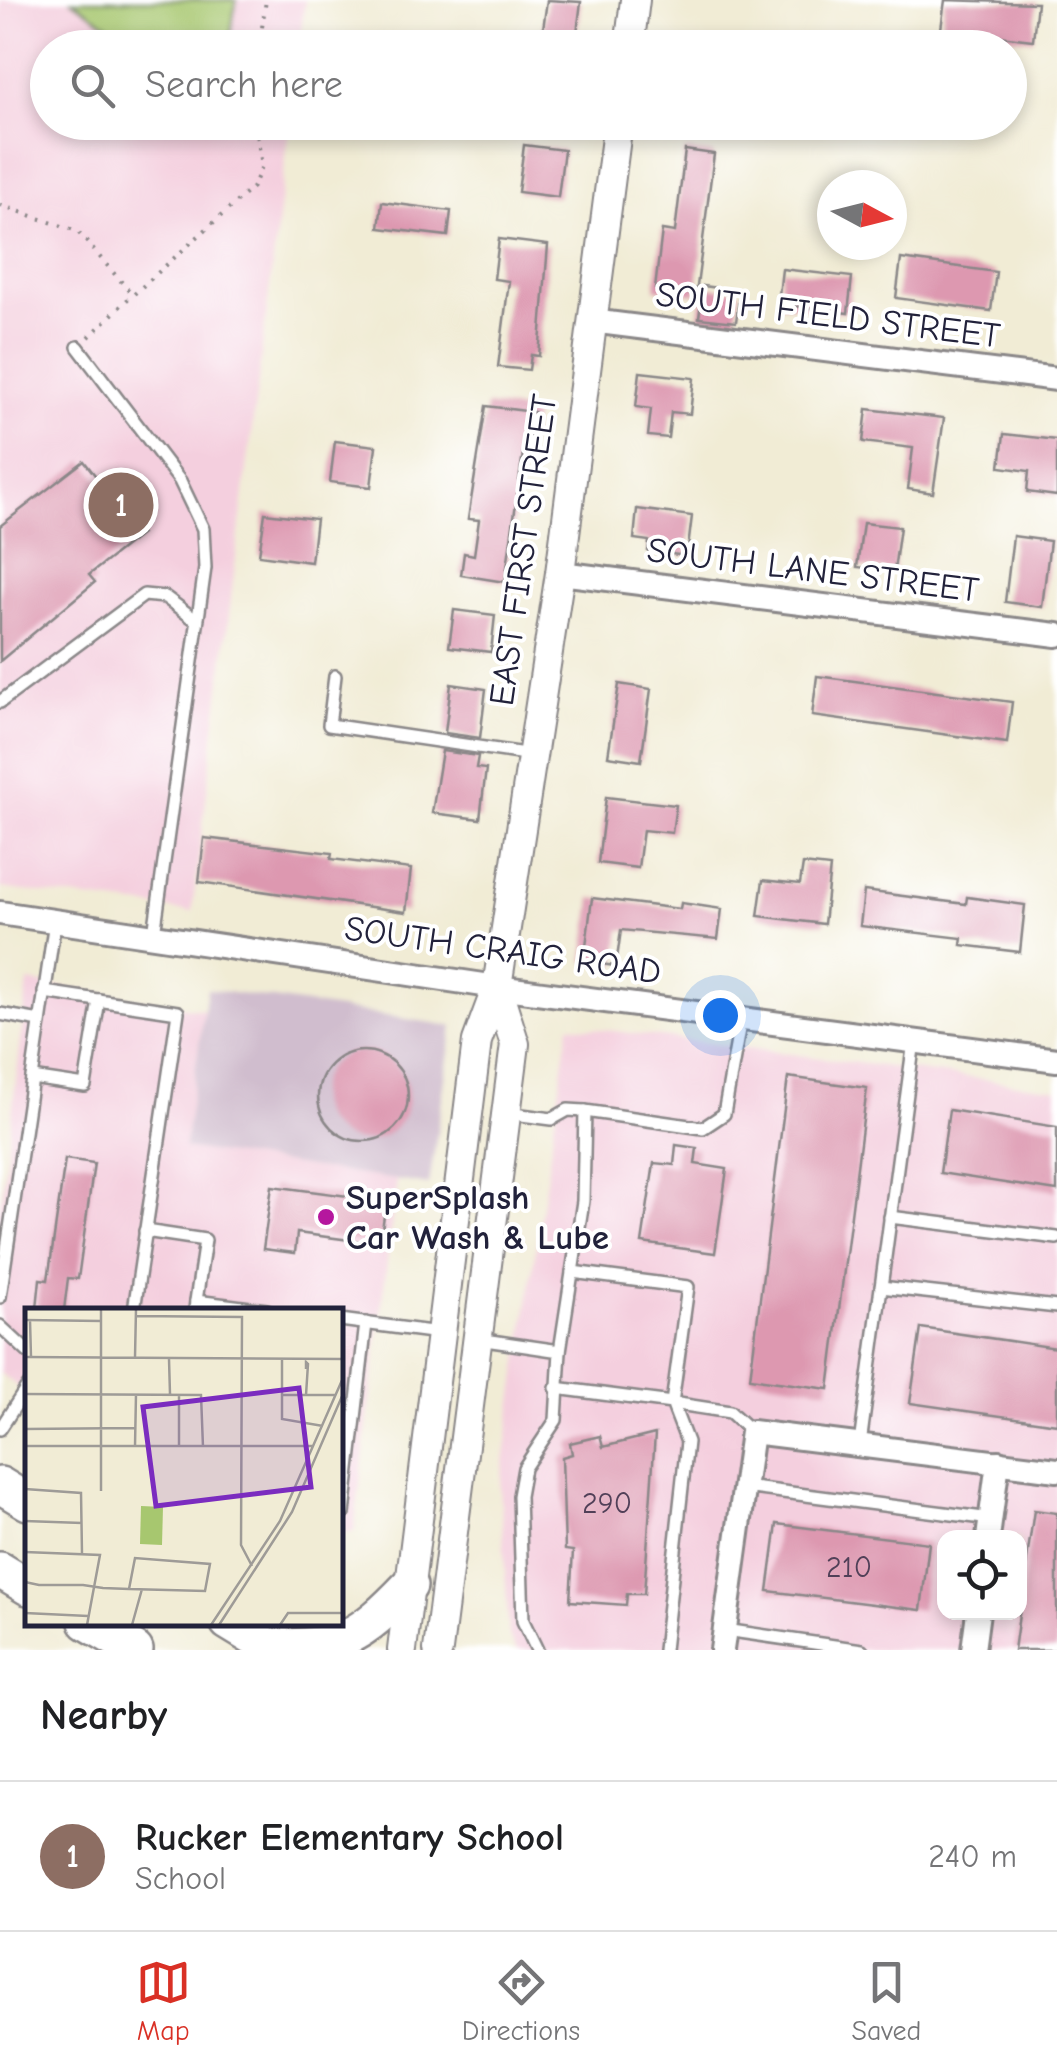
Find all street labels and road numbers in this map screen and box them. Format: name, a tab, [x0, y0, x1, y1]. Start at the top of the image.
street label: SOUTH FIELD STREET	[654, 274, 1002, 356]
street label: EAST FIRST STREET	[481, 392, 565, 708]
street label: SOUTH LANE STREET	[645, 529, 981, 611]
street label: SOUTH CRAIG ROAD	[342, 907, 664, 993]

